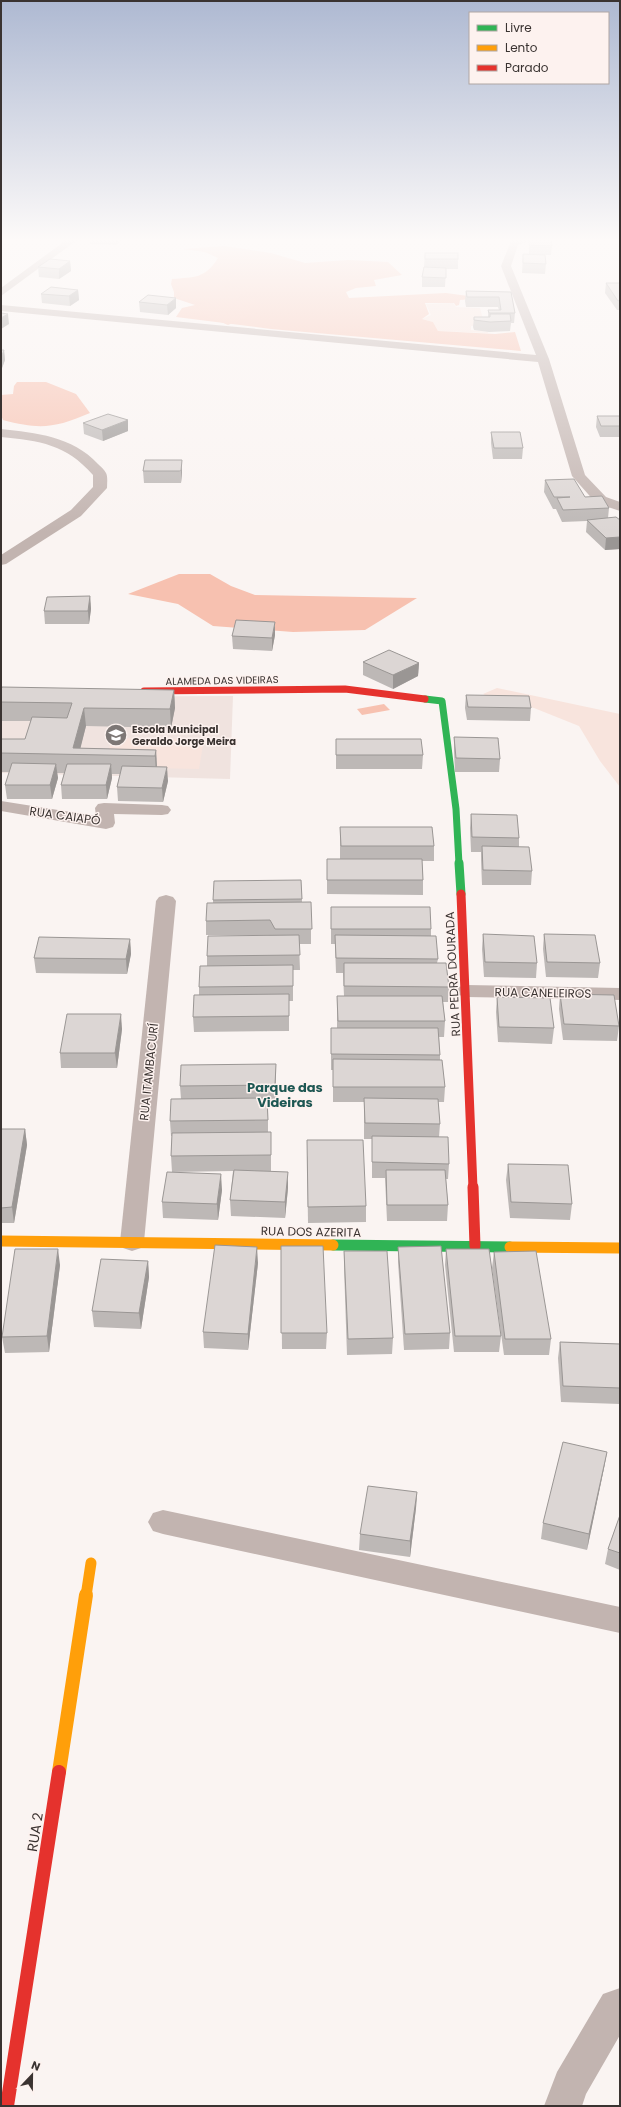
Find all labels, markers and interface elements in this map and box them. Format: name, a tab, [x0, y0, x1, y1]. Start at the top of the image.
legend	[469, 12, 609, 84]
text: Livre	[505, 19, 532, 36]
text: Lento	[505, 39, 538, 56]
text: Parado	[505, 59, 549, 76]
street label: ALAMEDA DAS VIDEIRAS	[165, 672, 279, 689]
school or university icon: Escola Municipal Geraldo Jorge Meira	[103, 722, 129, 748]
place label: Escola Municipal Geraldo Jorge Meira	[132, 722, 236, 749]
street label: RUA CAIAPÓ	[29, 802, 102, 829]
street label: RUA PEDRA DOURADA	[441, 911, 464, 1037]
street label: RUA CANELEIROS	[495, 983, 592, 1002]
street label: RUA ITAMBACURÍ	[135, 1022, 162, 1121]
district label: Parque das Videiras	[247, 1078, 323, 1112]
street label: RUA DOS AZERITA	[261, 1222, 361, 1241]
street label: RUA 2	[22, 1811, 48, 1853]
north arrow	[12, 2055, 52, 2095]
text: N	[29, 2057, 43, 2075]

